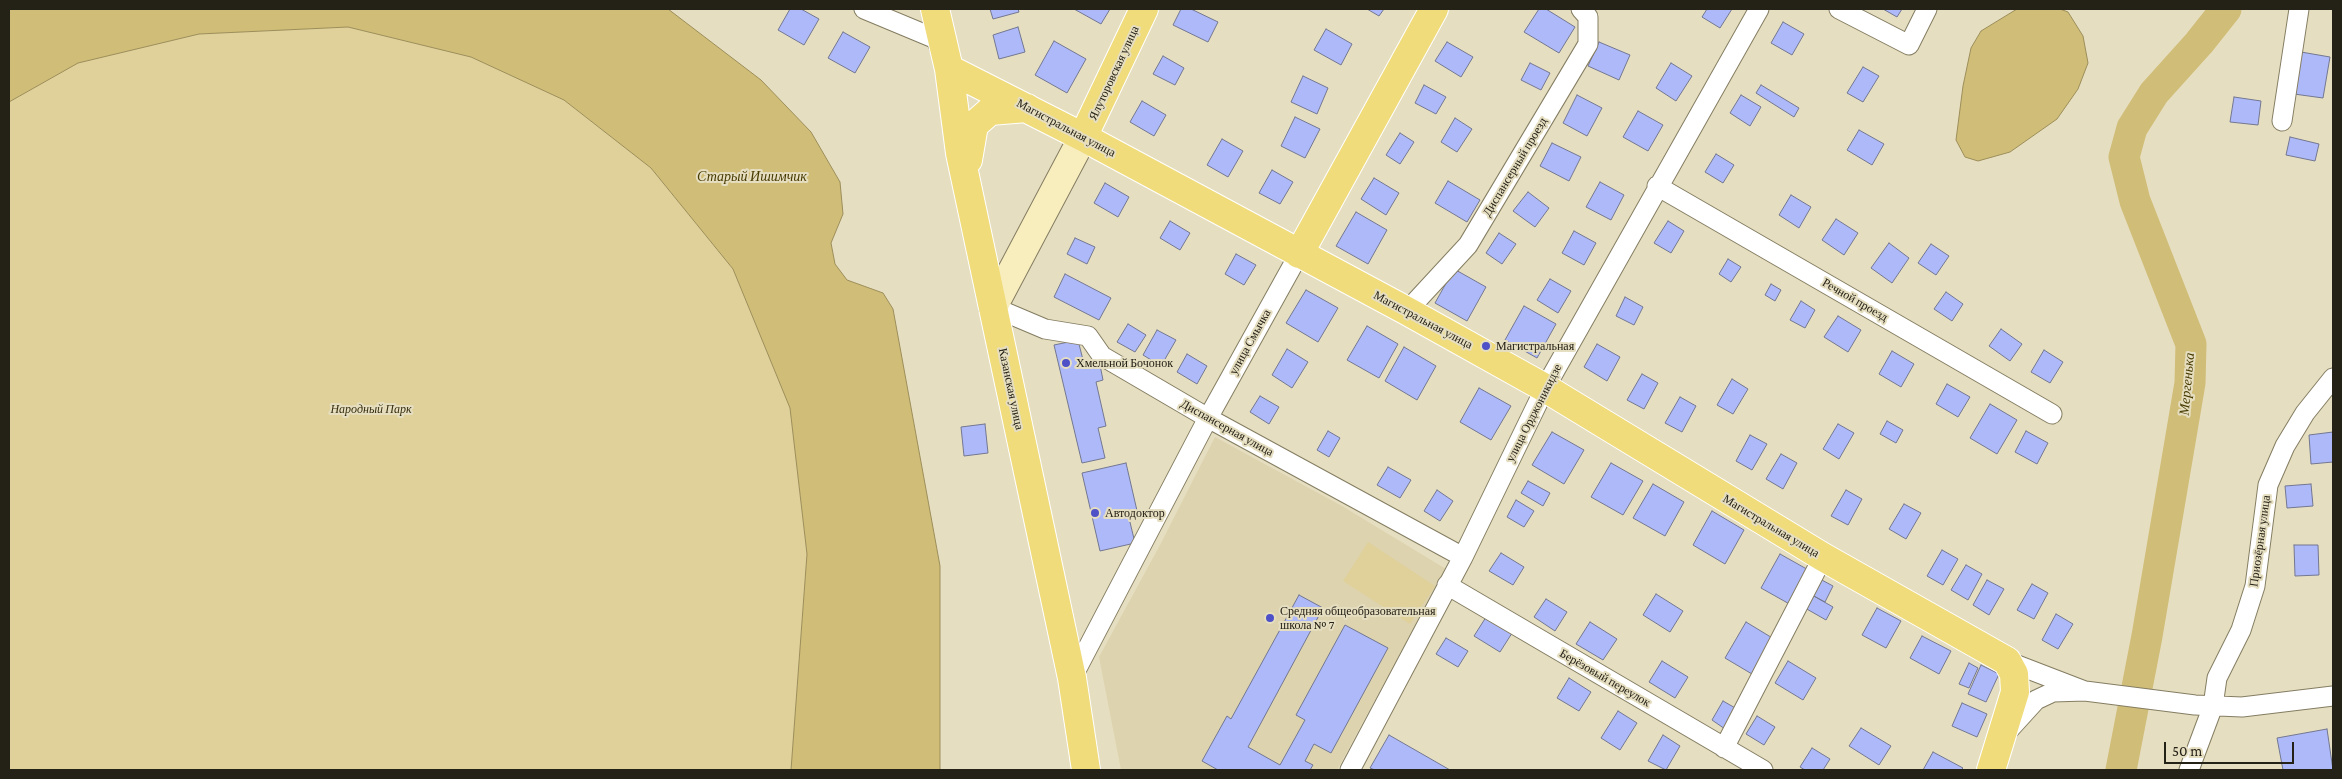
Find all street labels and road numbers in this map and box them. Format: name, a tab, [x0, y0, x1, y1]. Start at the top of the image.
street label: Ялуторовская улица	[1086, 24, 1142, 122]
street label: Магистральная улица	[1014, 96, 1118, 160]
street label: Диспансерный проезд	[1480, 115, 1550, 219]
street label: Речной проезд	[1820, 275, 1890, 325]
street label: Магистральная улица	[1371, 288, 1475, 352]
street label: улица Смычка	[1226, 307, 1274, 377]
street label: Казанская улица	[995, 347, 1027, 431]
street label: улица Орджоникидзе	[1503, 362, 1565, 464]
street label: Диспансерная улица	[1178, 396, 1276, 460]
street label: Магистральная улица	[1720, 491, 1822, 561]
street label: Приозёрная улица	[2246, 494, 2274, 588]
street label: Берёзовый переулок	[1557, 646, 1653, 710]

